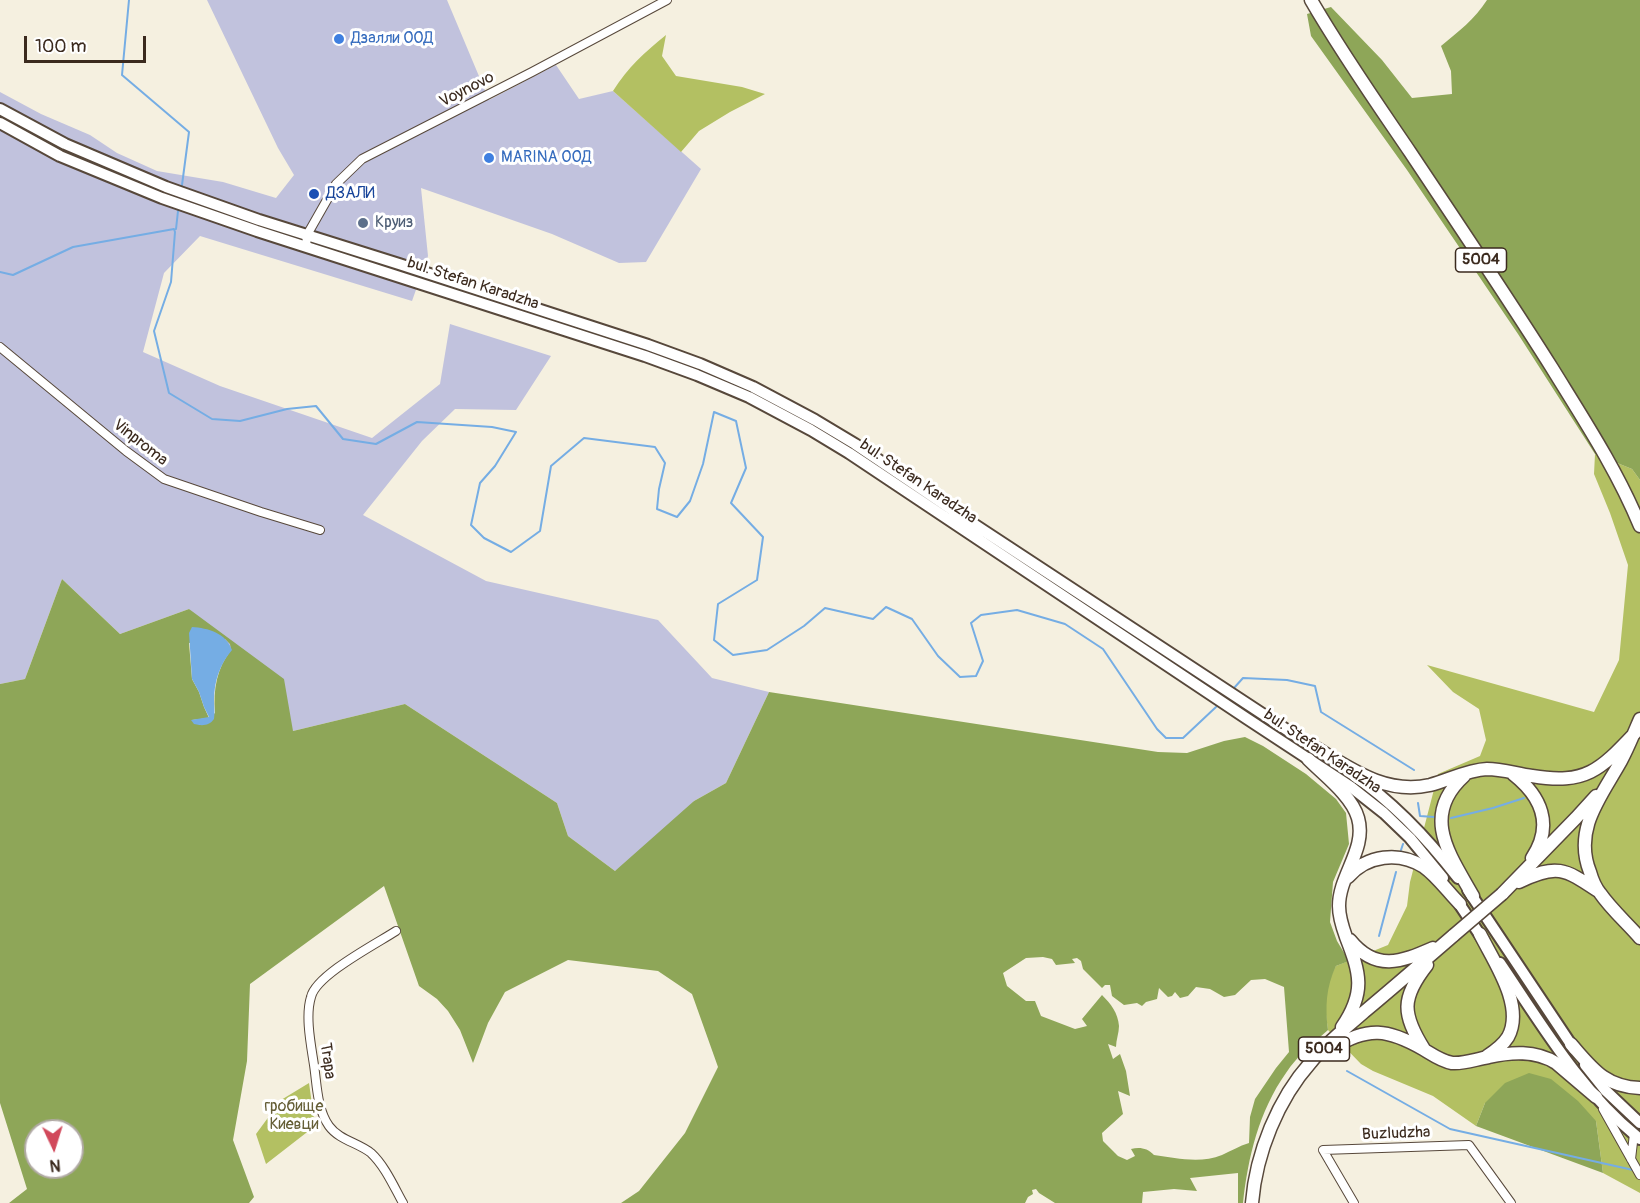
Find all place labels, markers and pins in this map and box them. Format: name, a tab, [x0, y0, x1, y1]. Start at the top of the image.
place label: Дзалли ООД	[351, 29, 433, 49]
marker: Дзалли ООД	[332, 32, 346, 46]
place label: MARINA ООД	[501, 148, 591, 168]
marker: MARINA ООД	[482, 151, 496, 165]
place label: ДЗАЛИ	[326, 184, 375, 204]
marker: ДЗАЛИ	[307, 187, 321, 201]
place label: Круиз	[375, 213, 413, 233]
marker: Круиз	[356, 216, 370, 230]

